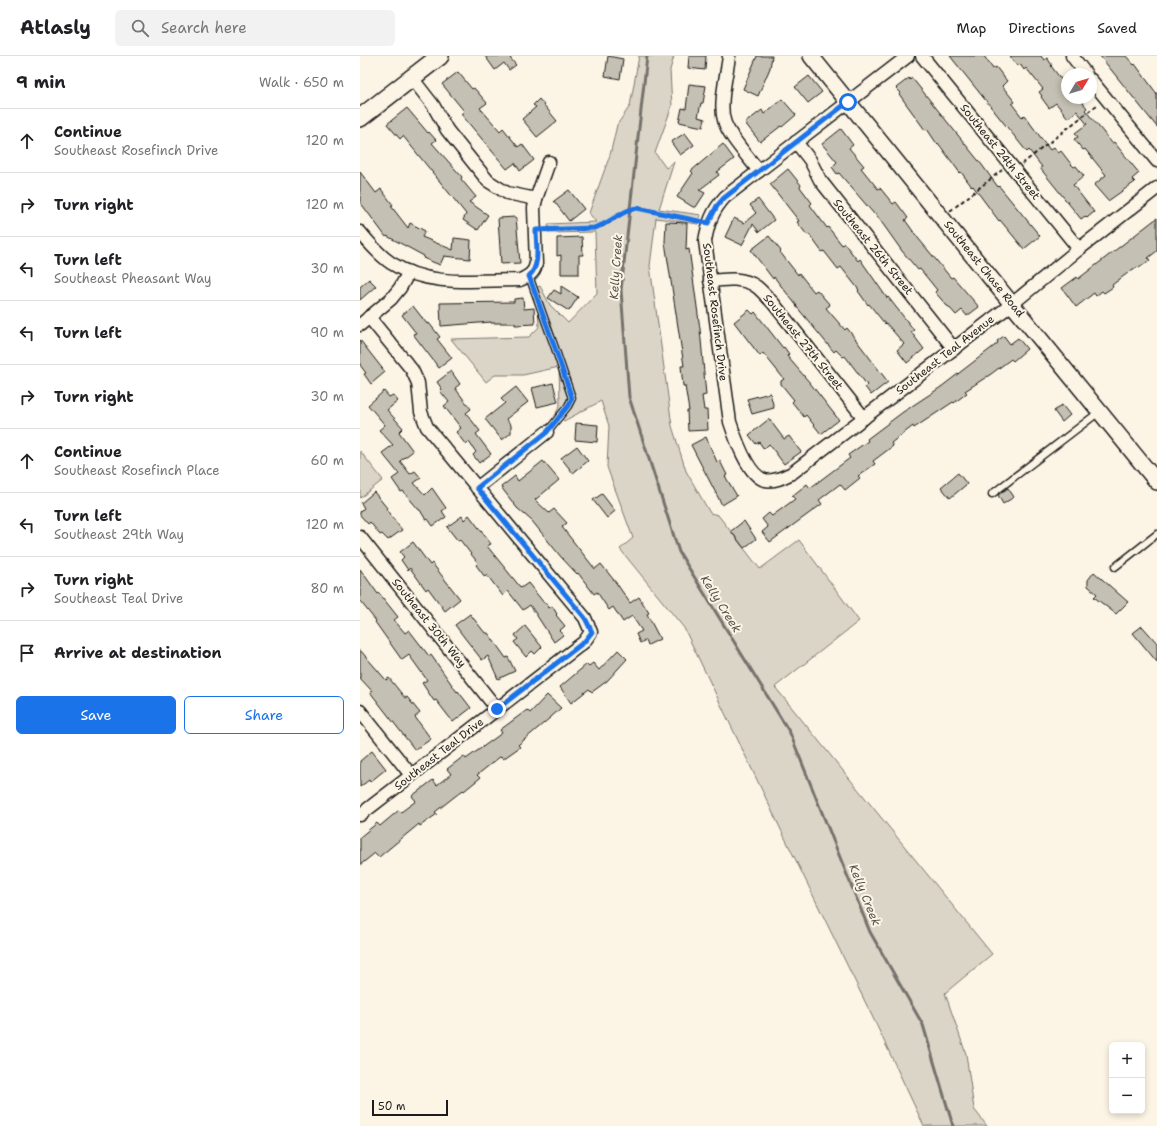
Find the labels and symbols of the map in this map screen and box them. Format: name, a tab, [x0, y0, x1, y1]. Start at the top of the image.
north arrow	[1061, 68, 1097, 104]
route start	[839, 93, 857, 111]
street label: Southeast 24th Street	[957, 101, 1043, 203]
street label: Southeast 26th Street	[830, 196, 916, 298]
street label: Southeast Chase Road	[940, 218, 1028, 320]
water label: Kelly Creek	[606, 234, 626, 300]
street label: Southeast Rosefinch Drive	[699, 242, 731, 382]
street label: Southeast 27th Street	[760, 291, 846, 393]
street label: Southeast Teal Avenue	[893, 312, 997, 398]
water label: Kelly Creek	[697, 572, 745, 636]
street label: Southeast 30th Way	[388, 575, 470, 671]
route end	[488, 700, 506, 718]
street label: Southeast Teal Drive	[391, 714, 487, 794]
water label: Kelly Creek	[845, 862, 885, 928]
scale bar	[372, 1098, 448, 1117]

